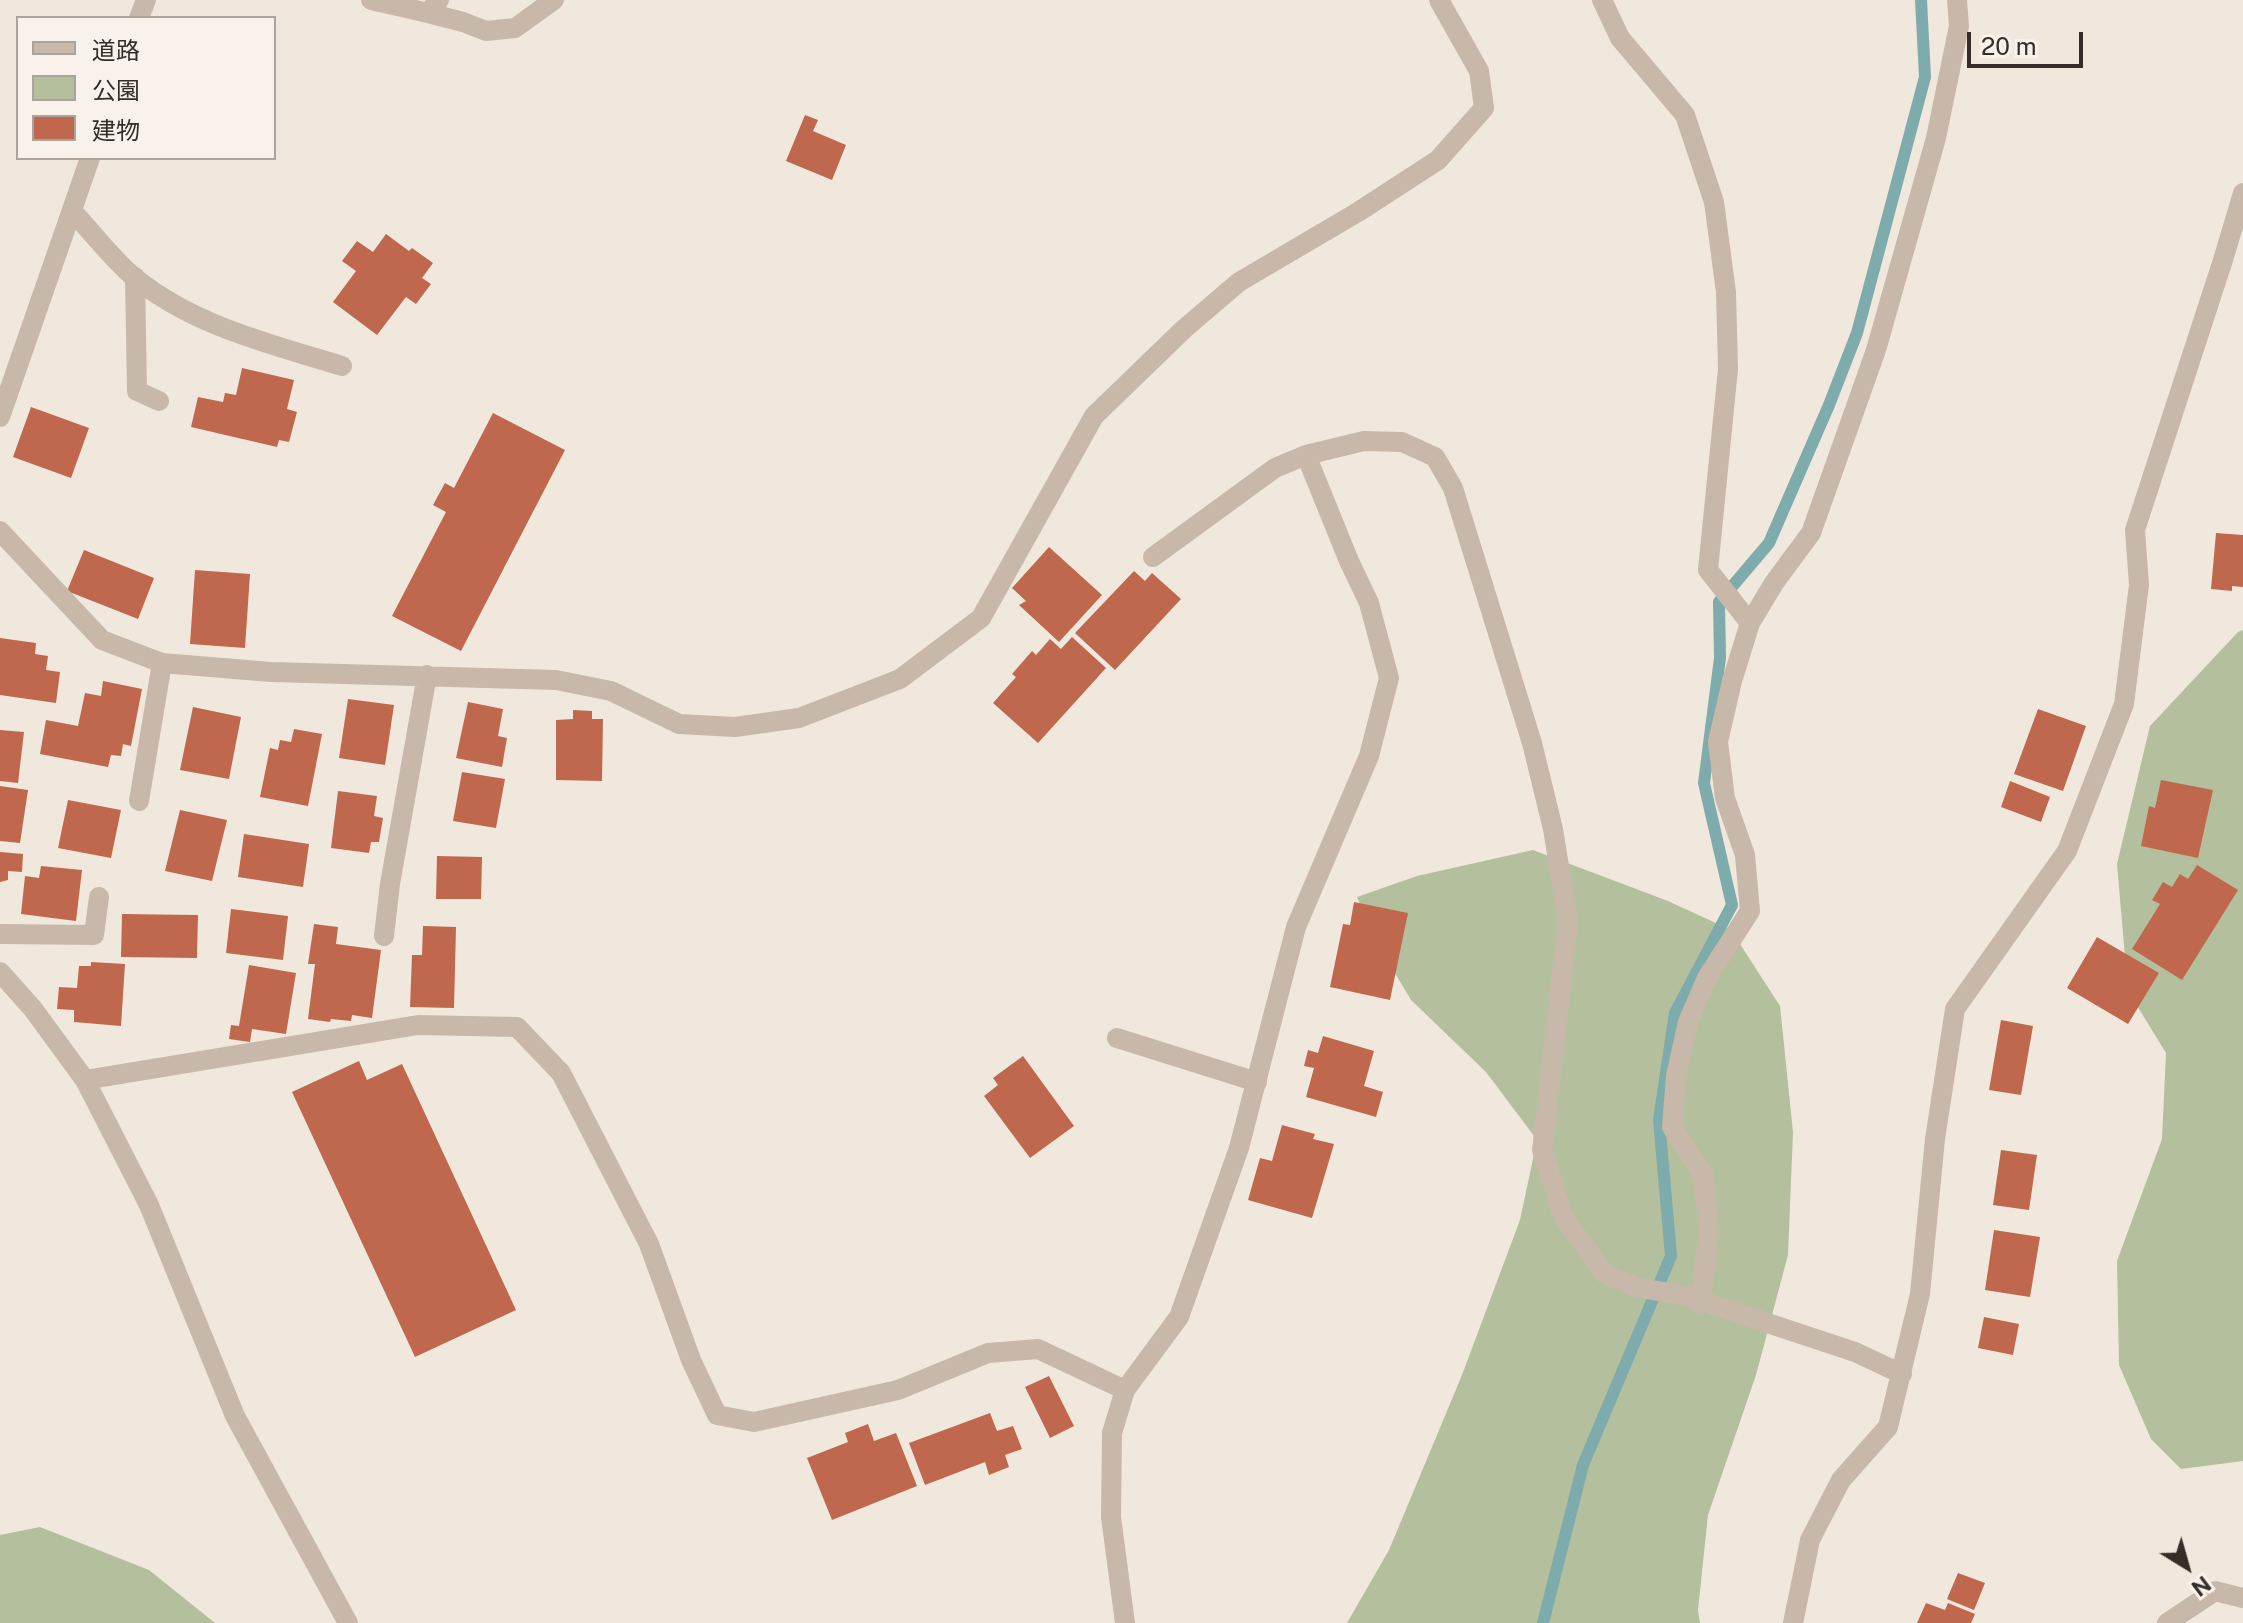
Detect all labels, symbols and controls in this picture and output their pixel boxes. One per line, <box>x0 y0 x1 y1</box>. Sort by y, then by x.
legend <box>16 16 276 160</box>
scale bar <box>1971 16 2087 66</box>
text: 20 m <box>1981 32 2037 60</box>
text: 道路 <box>92 36 140 64</box>
text: 公園 <box>92 76 140 104</box>
text: 建物 <box>92 116 140 144</box>
north arrow <box>2147 1527 2227 1607</box>
text: N <box>2187 1571 2216 1602</box>

